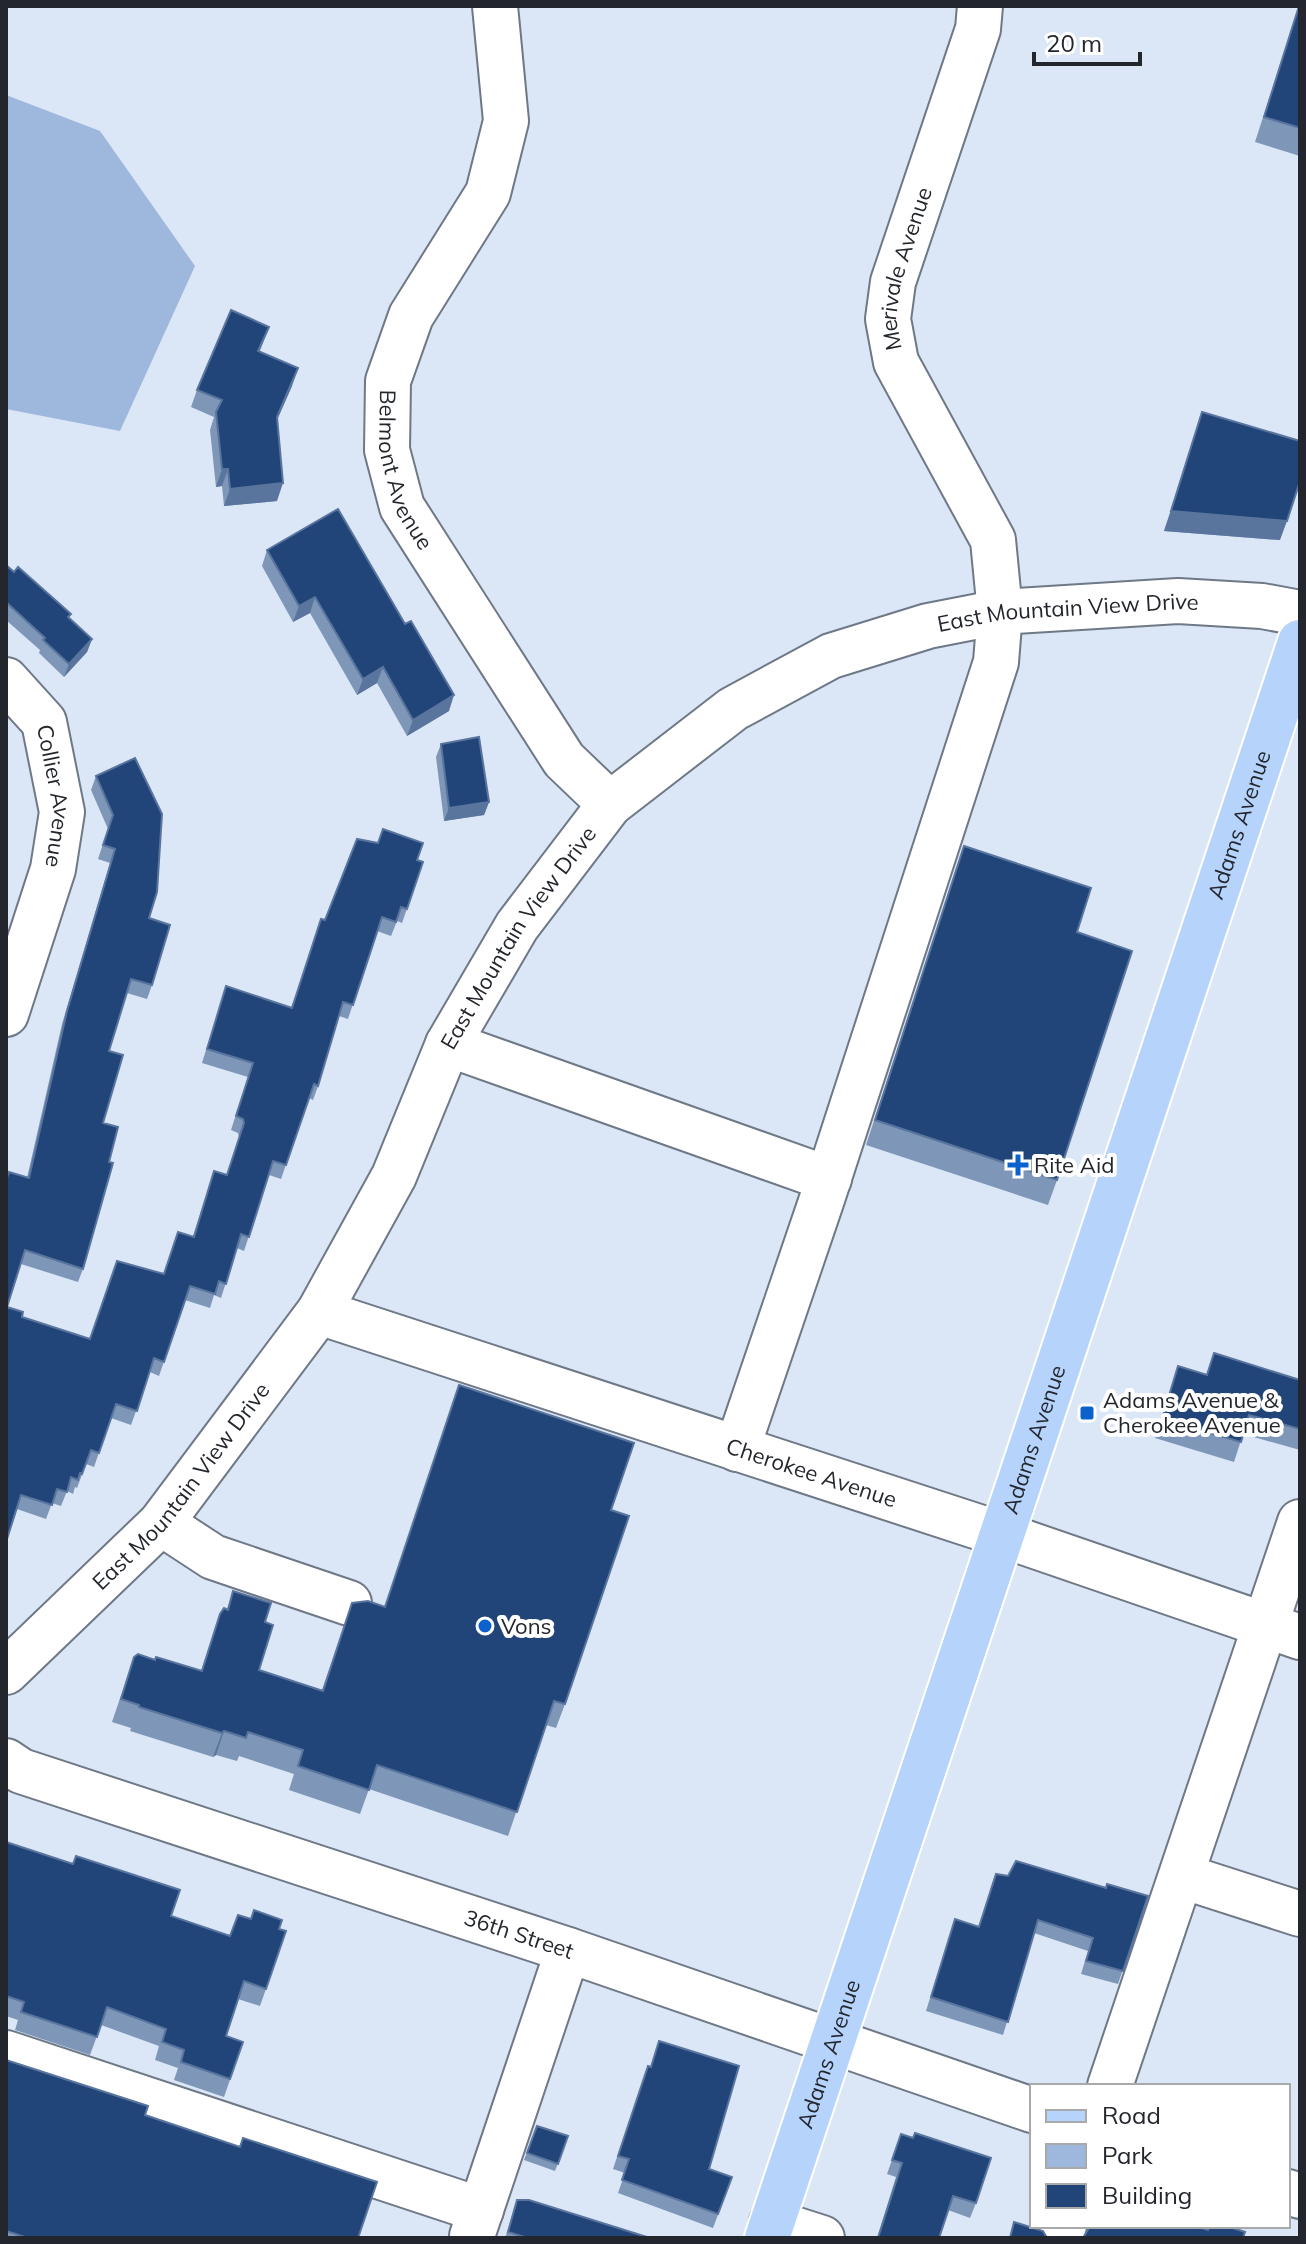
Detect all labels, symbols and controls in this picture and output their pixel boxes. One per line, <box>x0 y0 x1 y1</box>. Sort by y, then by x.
scale bar <box>1034 16 1140 66</box>
text: 20 m <box>1046 28 1102 58</box>
street label: Merivale Avenue <box>874 183 938 353</box>
street label: Belmont Avenue <box>373 389 440 555</box>
street label: East Mountain View Drive <box>935 587 1199 638</box>
street label: Collier Avenue <box>31 722 77 870</box>
street label: Adams Avenue <box>1201 747 1277 903</box>
street label: East Mountain View Drive <box>434 820 602 1054</box>
place label: Rite Aid <box>1034 1151 1114 1179</box>
marker: Rite Aid <box>1009 1156 1027 1174</box>
street label: Adams Avenue <box>996 1361 1072 1517</box>
street label: East Mountain View Drive <box>86 1377 275 1596</box>
place label: Adams Avenue & Cherokee Avenue <box>1103 1386 1281 1439</box>
marker: Adams Avenue & Cherokee Avenue <box>1078 1404 1096 1422</box>
street label: Cherokee Avenue <box>723 1432 900 1513</box>
place label: Vons <box>501 1612 551 1640</box>
marker: Vons <box>476 1617 494 1635</box>
street label: 36th Street <box>461 1903 578 1965</box>
street label: Adams Avenue <box>791 1976 866 2132</box>
legend <box>1030 2084 1290 2228</box>
text: Road <box>1102 2100 1161 2130</box>
text: Park <box>1102 2140 1153 2170</box>
text: Building <box>1102 2180 1192 2210</box>

